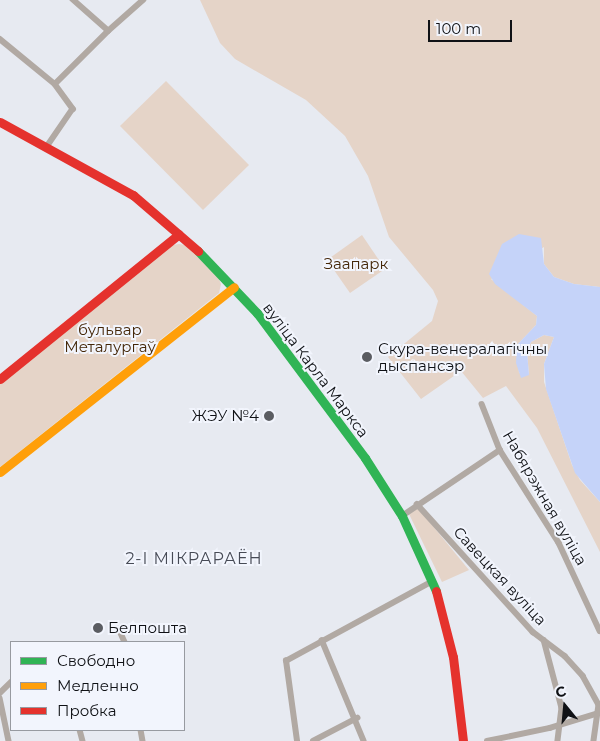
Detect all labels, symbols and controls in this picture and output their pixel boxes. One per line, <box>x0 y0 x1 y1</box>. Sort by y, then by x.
scale bar <box>430 10 514 42</box>
text: 100 m <box>436 19 481 38</box>
park label: Заапарк <box>324 255 388 273</box>
street label: вуліца Карла Маркса <box>259 299 373 441</box>
park label: бульвар Металургаў <box>64 320 156 355</box>
place label: Скура-венералагічны дыспансэр <box>378 339 547 374</box>
marker: Скура-венералагічны дыспансэр <box>360 350 374 364</box>
place label: ЖЭУ №4 <box>192 407 259 425</box>
marker: ЖЭУ №4 <box>263 410 275 422</box>
street label: Набярэжная вуліца <box>499 428 591 568</box>
street label: Савецкая вуліца <box>450 523 550 629</box>
district label: 2-І МІКРАРАЁН <box>124 549 264 569</box>
place label: Белпошта <box>108 619 187 637</box>
marker: Белпошта <box>92 622 104 634</box>
legend <box>10 641 185 731</box>
text: Свободно <box>57 651 135 670</box>
text: Медленно <box>57 676 139 695</box>
north arrow <box>540 681 590 731</box>
text: С <box>553 682 568 702</box>
text: Пробка <box>57 701 116 720</box>

